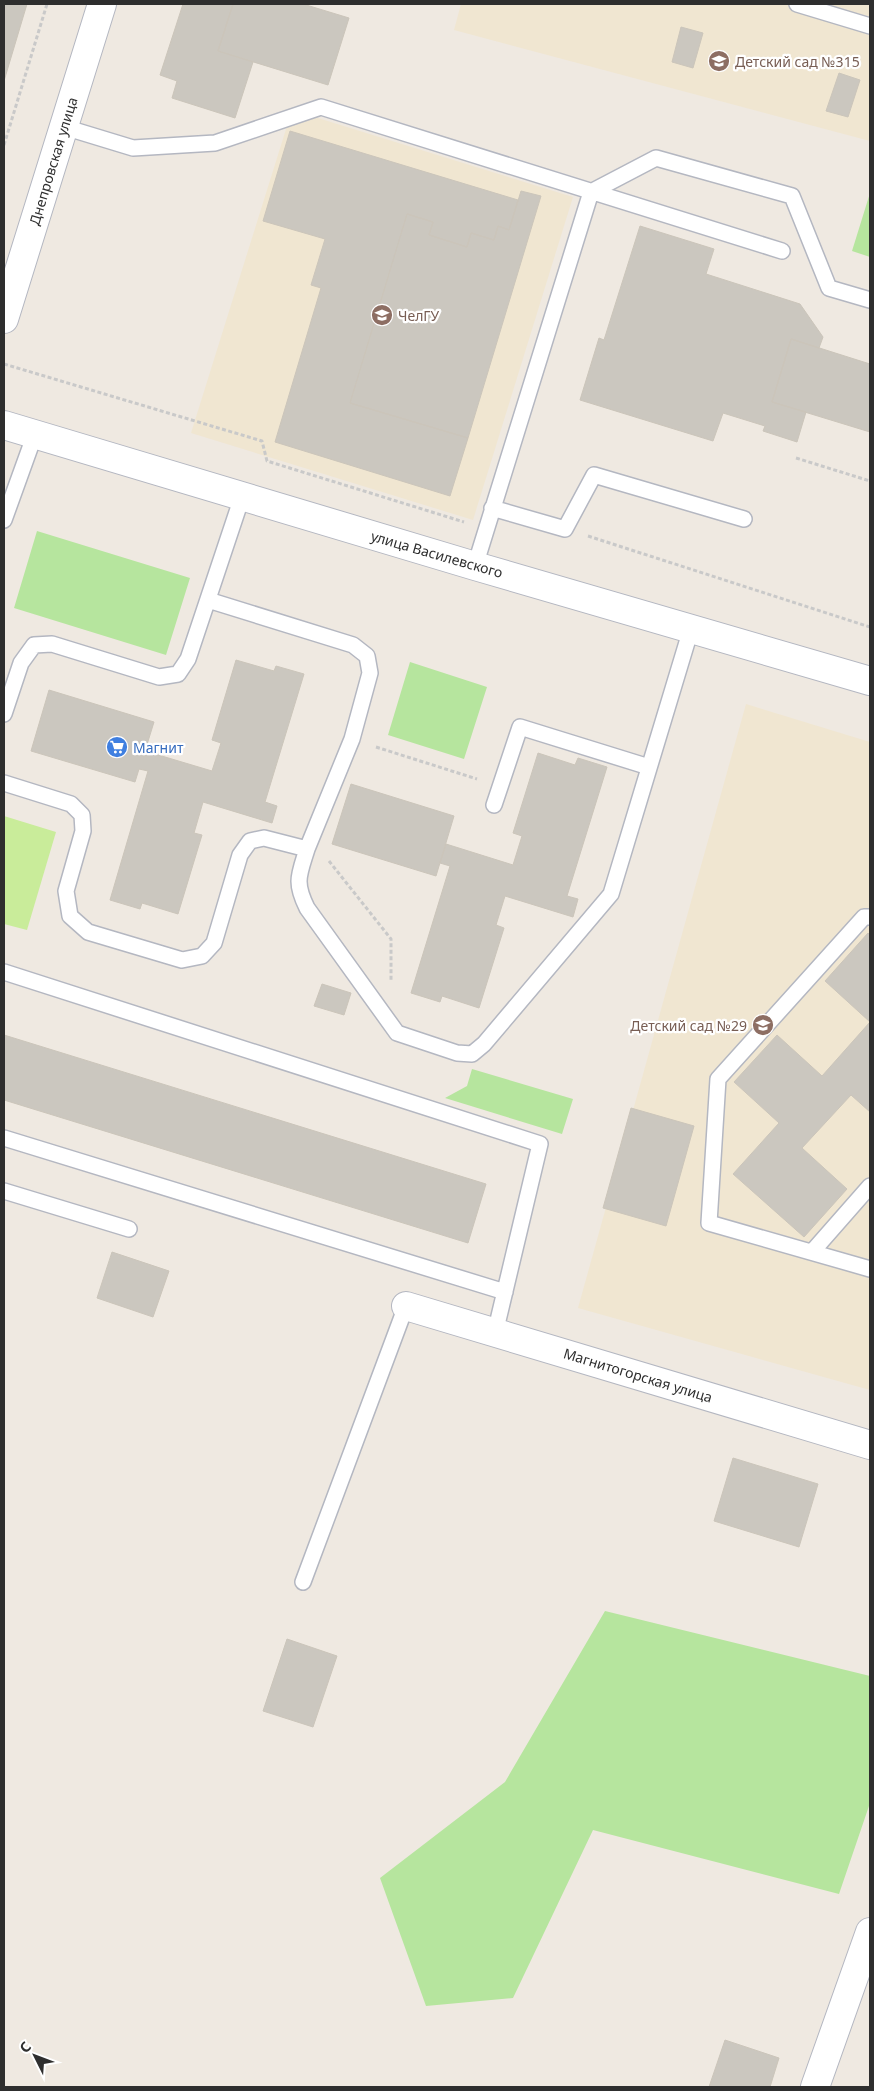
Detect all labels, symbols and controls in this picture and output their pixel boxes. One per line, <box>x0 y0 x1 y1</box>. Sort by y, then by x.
school or university icon: Детский сад №315 <box>707 49 731 73</box>
place label: Детский сад №315 <box>735 52 860 71</box>
street label: Днепровская улица <box>24 95 82 227</box>
school or university icon: ЧелГУ <box>370 303 394 327</box>
place label: ЧелГУ <box>398 306 439 325</box>
street label: улица Василевского <box>369 526 505 582</box>
supermarket icon: Магнит <box>105 735 129 759</box>
place label: Магнит <box>133 738 184 757</box>
school or university icon: Детский сад №29 <box>751 1013 775 1037</box>
place label: Детский сад №29 <box>630 1016 747 1035</box>
street label: Магнитогорская улица <box>561 1343 715 1407</box>
north arrow <box>10 2031 60 2081</box>
text: С <box>15 2037 35 2057</box>

